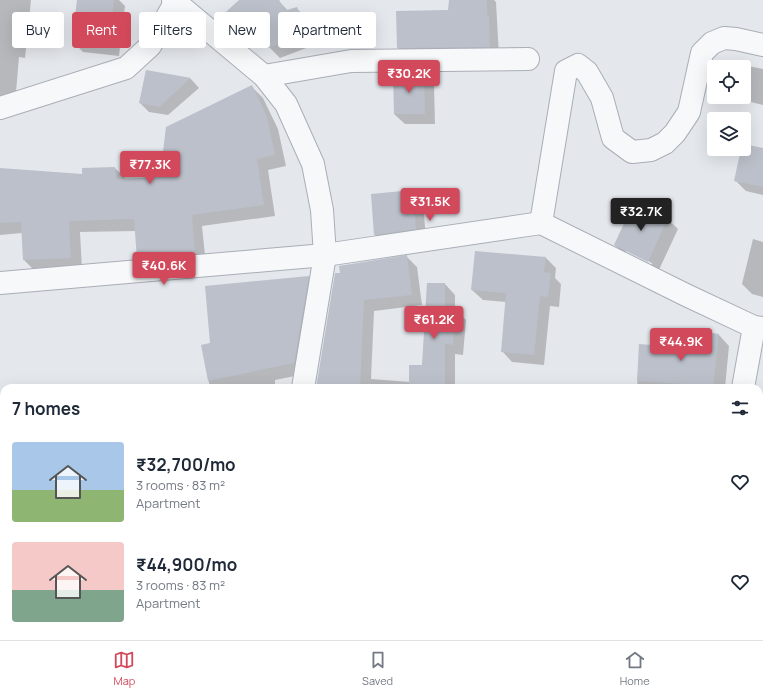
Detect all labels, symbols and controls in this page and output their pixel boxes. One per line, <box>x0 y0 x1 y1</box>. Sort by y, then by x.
chip: Buy <box>12 12 64 48</box>
chip: Rent <box>72 12 131 48</box>
chip: Filters <box>139 12 206 48</box>
chip: New <box>214 12 270 48</box>
chip: Apartment <box>278 12 376 48</box>
pin: ₹30.2K <box>376 60 442 94</box>
map controls <box>707 60 751 156</box>
button: locate <box>707 60 751 104</box>
text: ₹30.2K <box>387 64 431 82</box>
button: layers <box>707 112 751 156</box>
pin: ₹77.3K <box>117 151 183 185</box>
text: ₹77.3K <box>129 155 171 173</box>
pin: ₹31.5K <box>397 188 463 222</box>
text: ₹31.5K <box>410 192 450 210</box>
pin: ₹32.7K <box>608 198 674 232</box>
text: ₹32.7K <box>620 202 662 220</box>
pin: ₹40.6K <box>131 252 197 286</box>
text: ₹40.6K <box>142 256 186 274</box>
pin: ₹61.2K <box>401 306 467 340</box>
text: ₹61.2K <box>413 310 455 328</box>
pin: ₹44.9K <box>648 328 714 362</box>
text: ₹44.9K <box>659 332 703 350</box>
text: 7 homes <box>12 397 80 420</box>
icon: filters <box>729 397 751 419</box>
text: ₹32,700/mo <box>136 453 236 476</box>
icon: home <box>44 458 92 506</box>
icon: heart <box>729 471 751 493</box>
text: 3 rooms · 83 m² <box>136 476 225 494</box>
text: Apartment <box>136 494 200 512</box>
text: ₹44,900/mo <box>136 553 237 576</box>
icon: home <box>44 558 92 606</box>
icon: heart <box>729 571 751 593</box>
text: 3 rooms · 83 m² <box>136 576 225 594</box>
text: Apartment <box>136 594 200 612</box>
tab: Map <box>113 649 135 688</box>
tab: Saved <box>362 649 393 688</box>
tab: Home <box>620 649 650 688</box>

